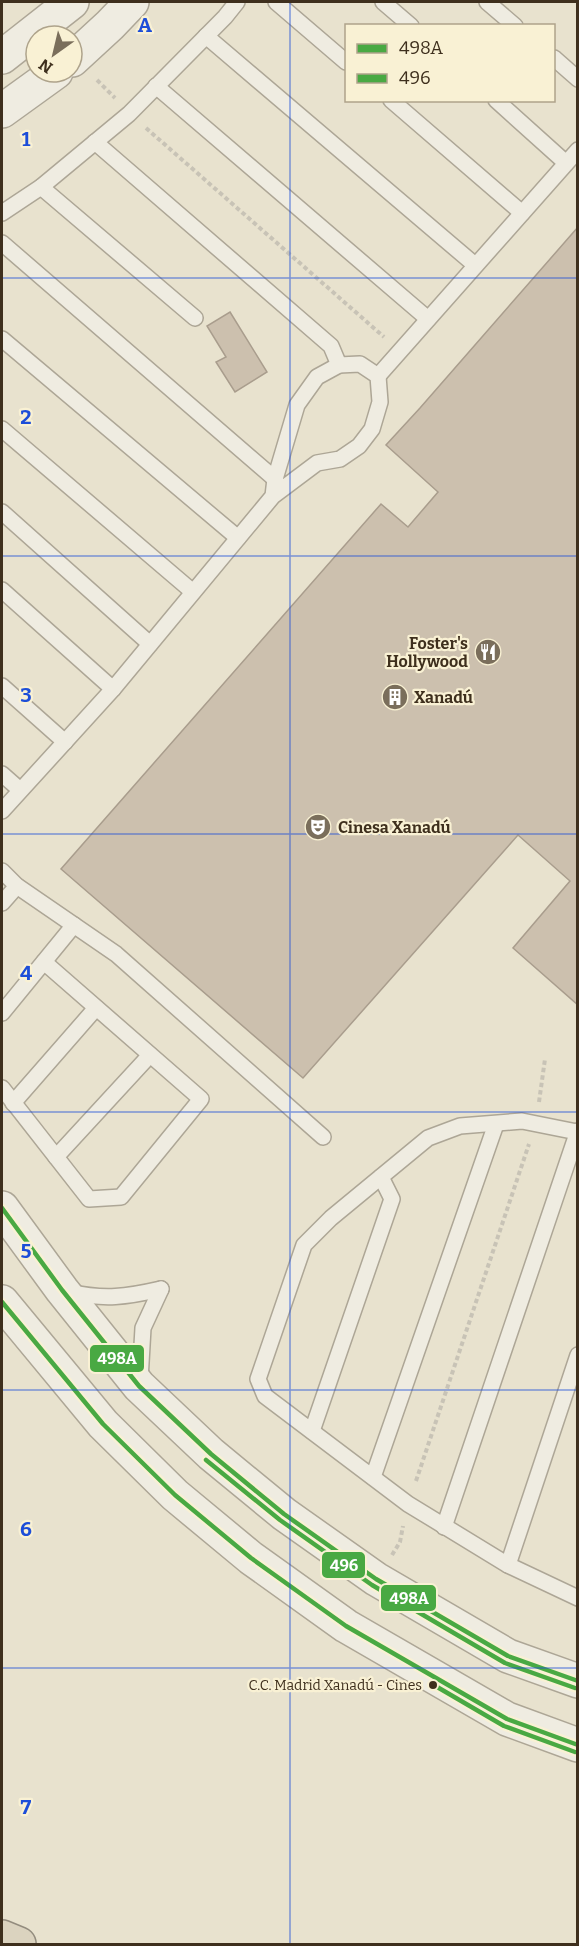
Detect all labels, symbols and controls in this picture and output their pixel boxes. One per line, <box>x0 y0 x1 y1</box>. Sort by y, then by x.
text: A <box>138 13 153 37</box>
north arrow <box>24 24 84 84</box>
legend <box>345 24 555 102</box>
text: 498A <box>399 37 443 59</box>
text: N <box>35 55 56 77</box>
text: 496 <box>399 67 431 89</box>
text: 1 <box>22 127 31 151</box>
text: 2 <box>20 405 32 429</box>
place label: Foster's Hollywood <box>386 634 468 671</box>
restaurant icon: Foster's Hollywood <box>473 637 503 667</box>
building icon: Xanadú <box>380 682 410 712</box>
text: 3 <box>20 683 32 707</box>
place label: Xanadú <box>414 688 473 707</box>
theatre icon: Cinesa Xanadú <box>303 812 333 842</box>
place label: Cinesa Xanadú <box>338 818 451 837</box>
text: 4 <box>20 961 32 985</box>
text: 5 <box>21 1239 32 1263</box>
line badge: 498A <box>89 1344 145 1373</box>
text: 498A <box>97 1349 137 1368</box>
text: 6 <box>20 1517 32 1541</box>
line badge: 496 <box>321 1551 366 1579</box>
text: 496 <box>330 1556 359 1575</box>
line badge: 498A <box>380 1584 437 1612</box>
text: 498A <box>389 1589 429 1608</box>
place label: C.C. Madrid Xanadú - Cines <box>249 1677 422 1694</box>
marker: C.C. Madrid Xanadú - Cines <box>427 1679 439 1691</box>
text: 7 <box>21 1795 32 1819</box>

